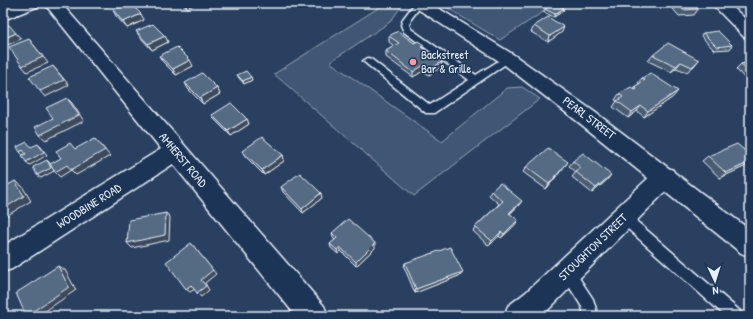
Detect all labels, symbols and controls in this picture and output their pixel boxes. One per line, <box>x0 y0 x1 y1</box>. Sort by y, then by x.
place label: Backstreet Bar & Grille <box>421 46 472 77</box>
marker: Backstreet Bar & Grille <box>408 57 418 67</box>
street label: PEARL STREET <box>559 92 620 143</box>
street label: AMHERST ROAD <box>155 129 212 191</box>
street label: WOODBINE ROAD <box>53 179 125 232</box>
street label: STOUGHTON STREET <box>554 209 631 284</box>
north arrow <box>695 261 735 301</box>
text: N <box>712 284 719 298</box>

